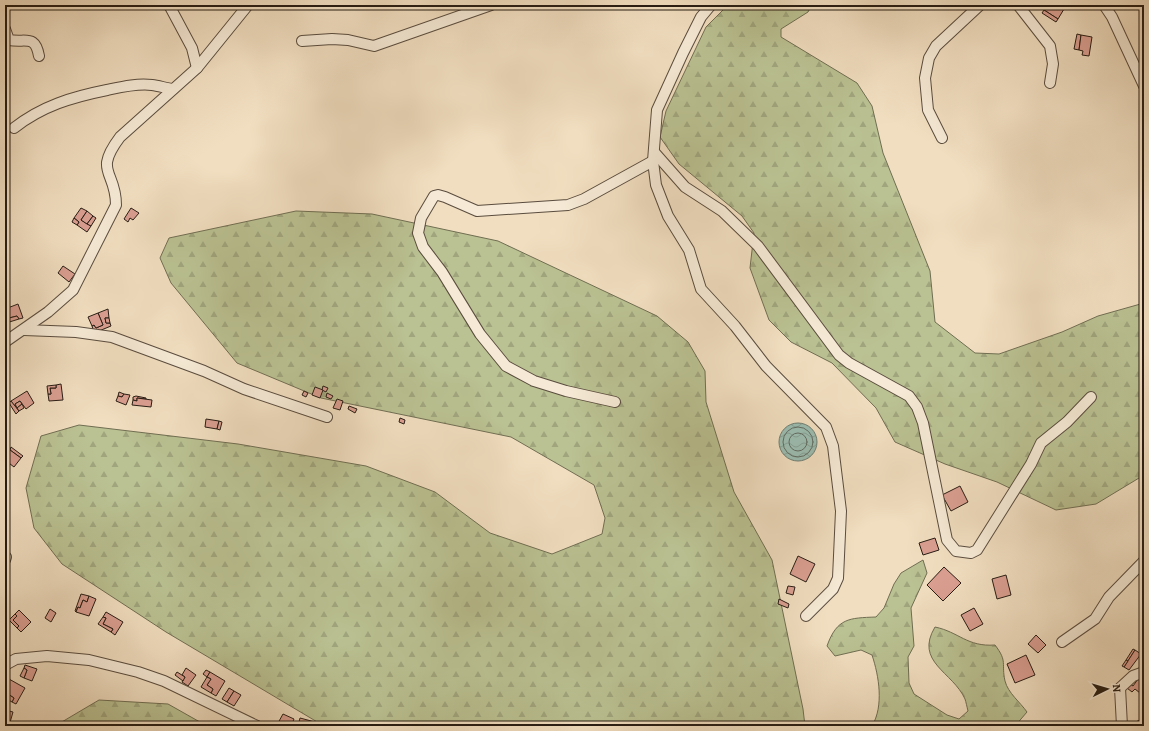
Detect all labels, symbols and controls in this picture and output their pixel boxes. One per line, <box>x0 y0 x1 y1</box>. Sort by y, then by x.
north arrow <box>1087 669 1127 709</box>
text: N <box>1109 684 1124 693</box>

